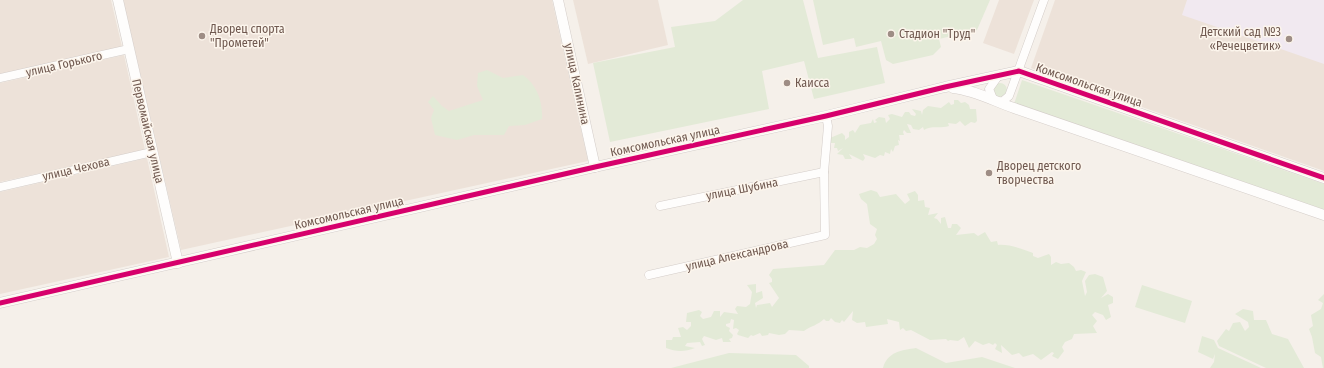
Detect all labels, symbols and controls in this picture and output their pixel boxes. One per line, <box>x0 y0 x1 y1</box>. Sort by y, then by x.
place label: Дворец спорта "Прометей" <box>209 22 285 50</box>
place label: Детский сад №3 «Речецветик» <box>1199 25 1281 53</box>
place label: Стадион "Труд" <box>899 27 975 41</box>
marker: Стадион "Труд" <box>886 29 896 39</box>
marker: Дворец спорта "Прометей" <box>197 31 207 41</box>
marker: Детский сад №3 «Речецветик» <box>1284 34 1294 44</box>
street label: улица Калинина <box>562 42 592 126</box>
street label: улица Горького <box>24 48 104 80</box>
street label: Комсомольская улица <box>1034 60 1144 110</box>
place label: Каисса <box>795 76 830 90</box>
street label: Первомайская улица <box>129 77 167 185</box>
marker: Каисса <box>782 78 792 88</box>
street label: Комсомольская улица <box>609 123 721 159</box>
street label: улица Чехова <box>41 154 111 184</box>
place label: Дворец детского творчества <box>996 159 1081 187</box>
marker: Дворец детского творчества <box>984 168 994 178</box>
street label: улица Шубина <box>705 175 779 203</box>
street label: Комсомольская улица <box>293 194 405 232</box>
street label: улица Александрова <box>684 236 790 274</box>

